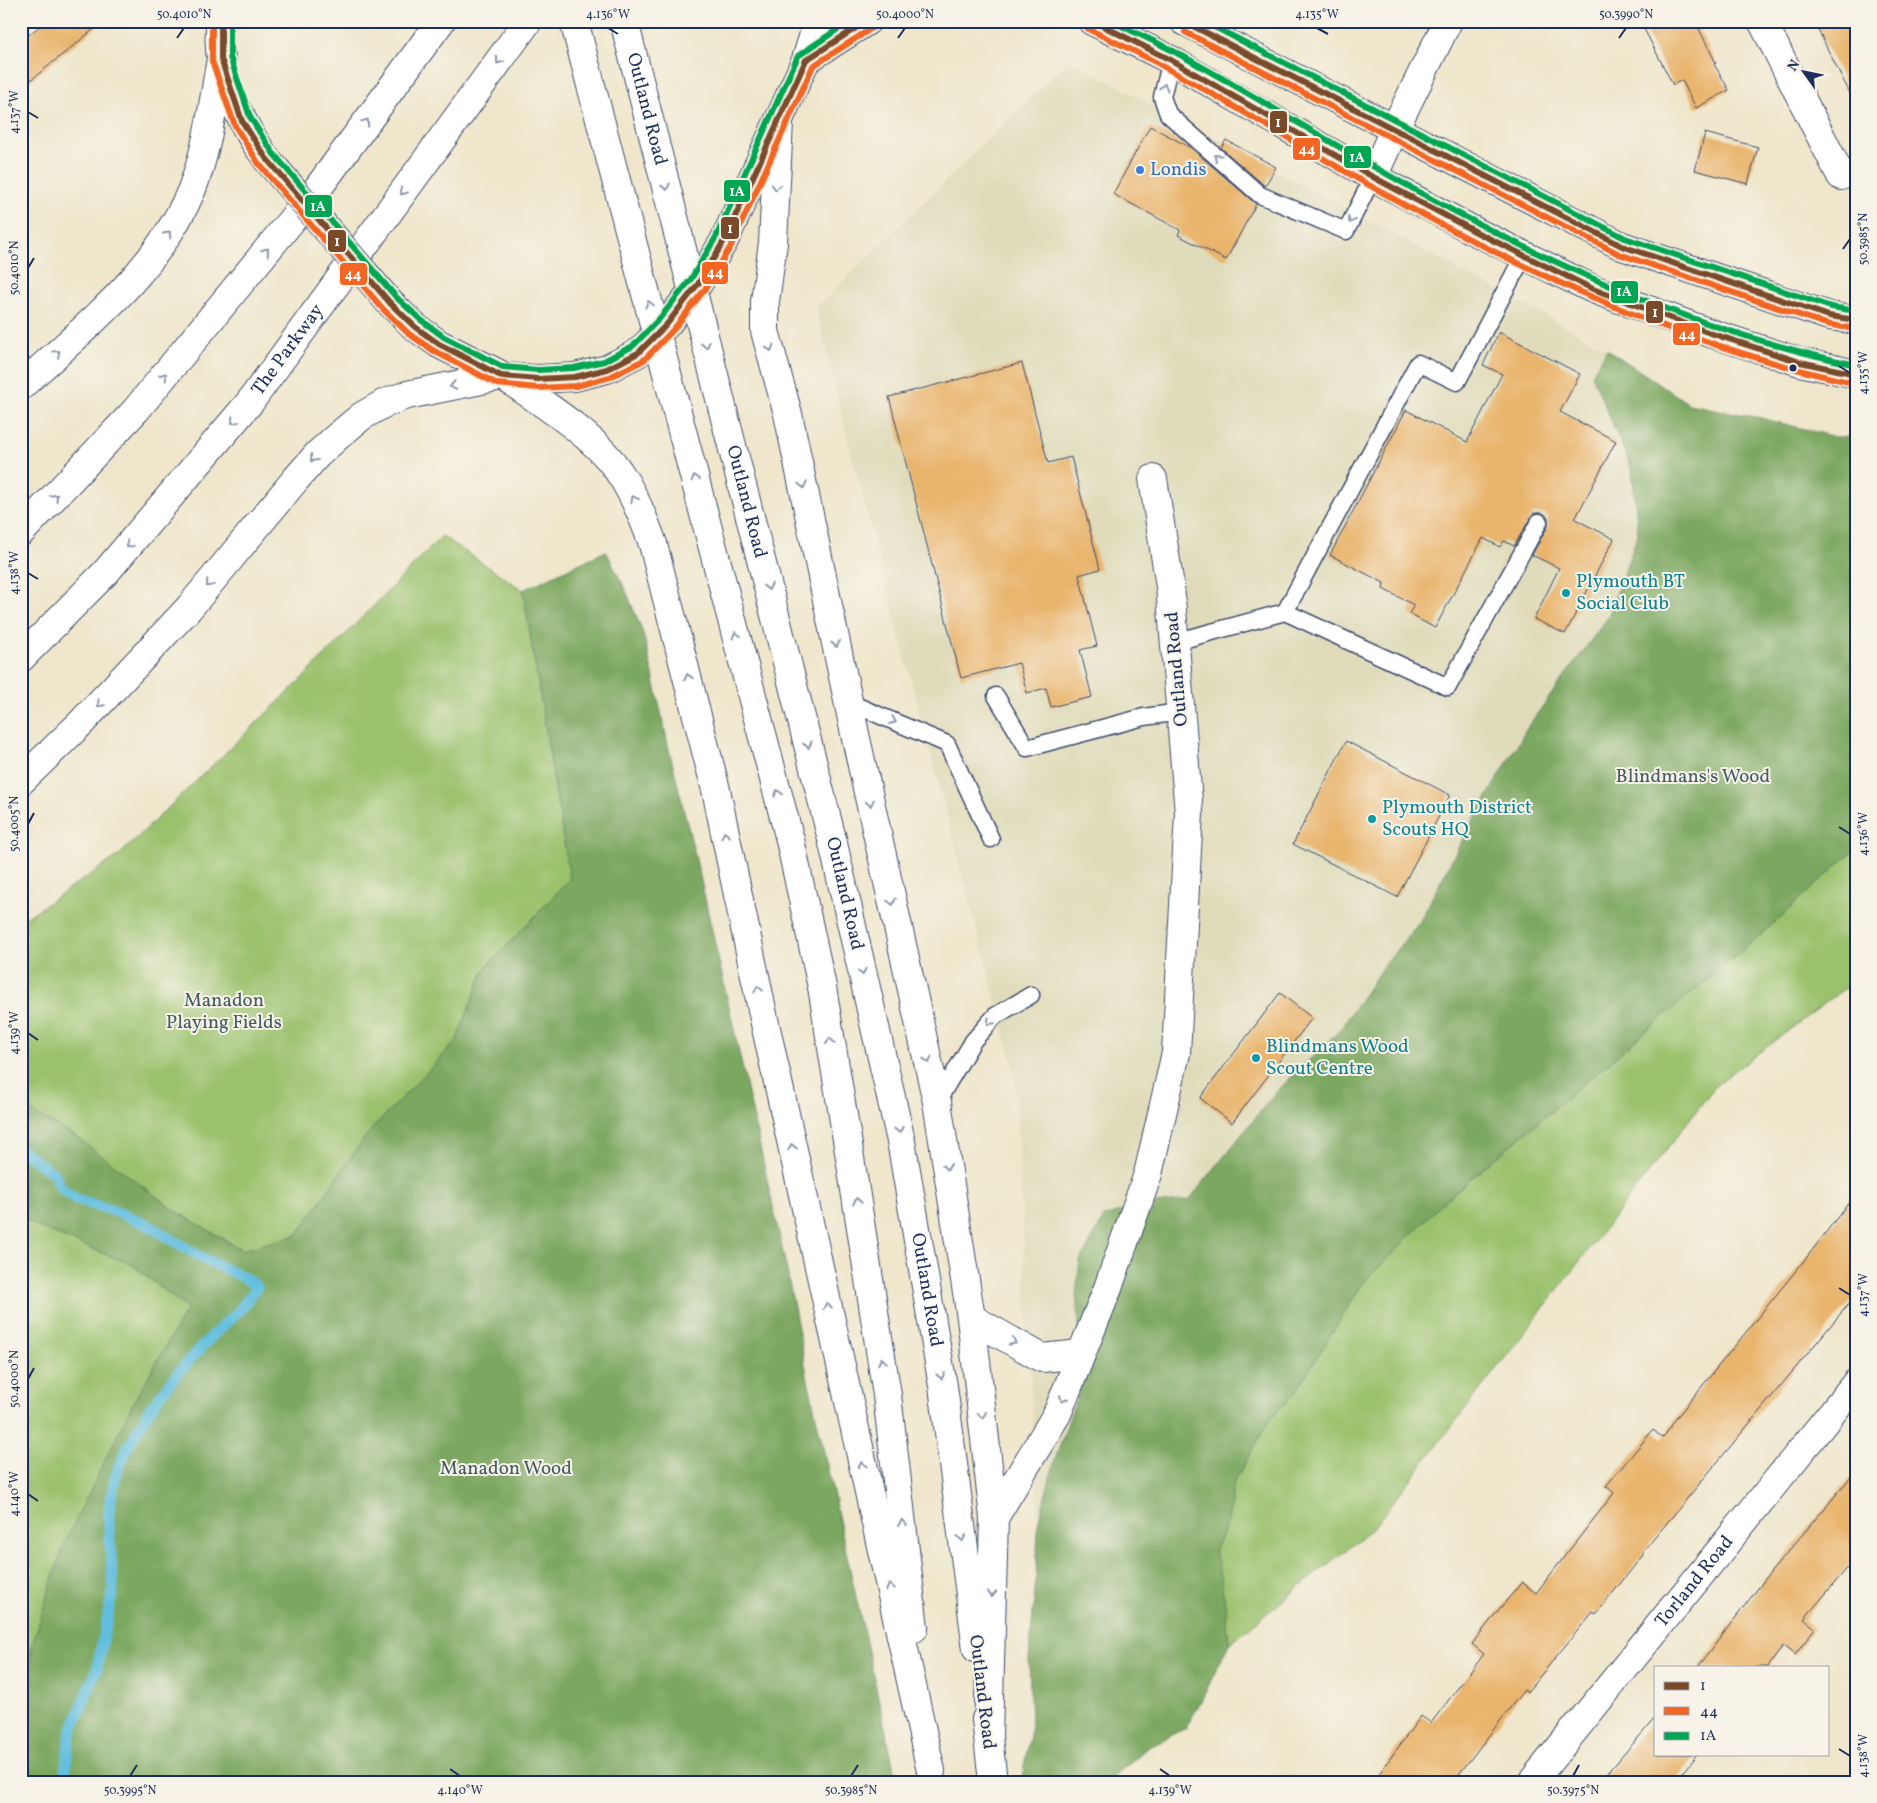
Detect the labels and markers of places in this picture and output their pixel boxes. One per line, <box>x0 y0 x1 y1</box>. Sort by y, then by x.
place label: Londis <box>1150 157 1207 183</box>
marker: Londis <box>1134 164 1146 176</box>
unlabelled marker <box>1788 363 1798 373</box>
place label: Plymouth BT Social Club <box>1576 569 1685 617</box>
marker: Plymouth BT Social Club <box>1560 587 1572 599</box>
place label: Plymouth District Scouts HQ <box>1382 795 1532 843</box>
marker: Plymouth District Scouts HQ <box>1366 813 1378 825</box>
place label: Blindmans Wood Scout Centre <box>1266 1034 1409 1082</box>
marker: Blindmans Wood Scout Centre <box>1250 1052 1262 1064</box>

